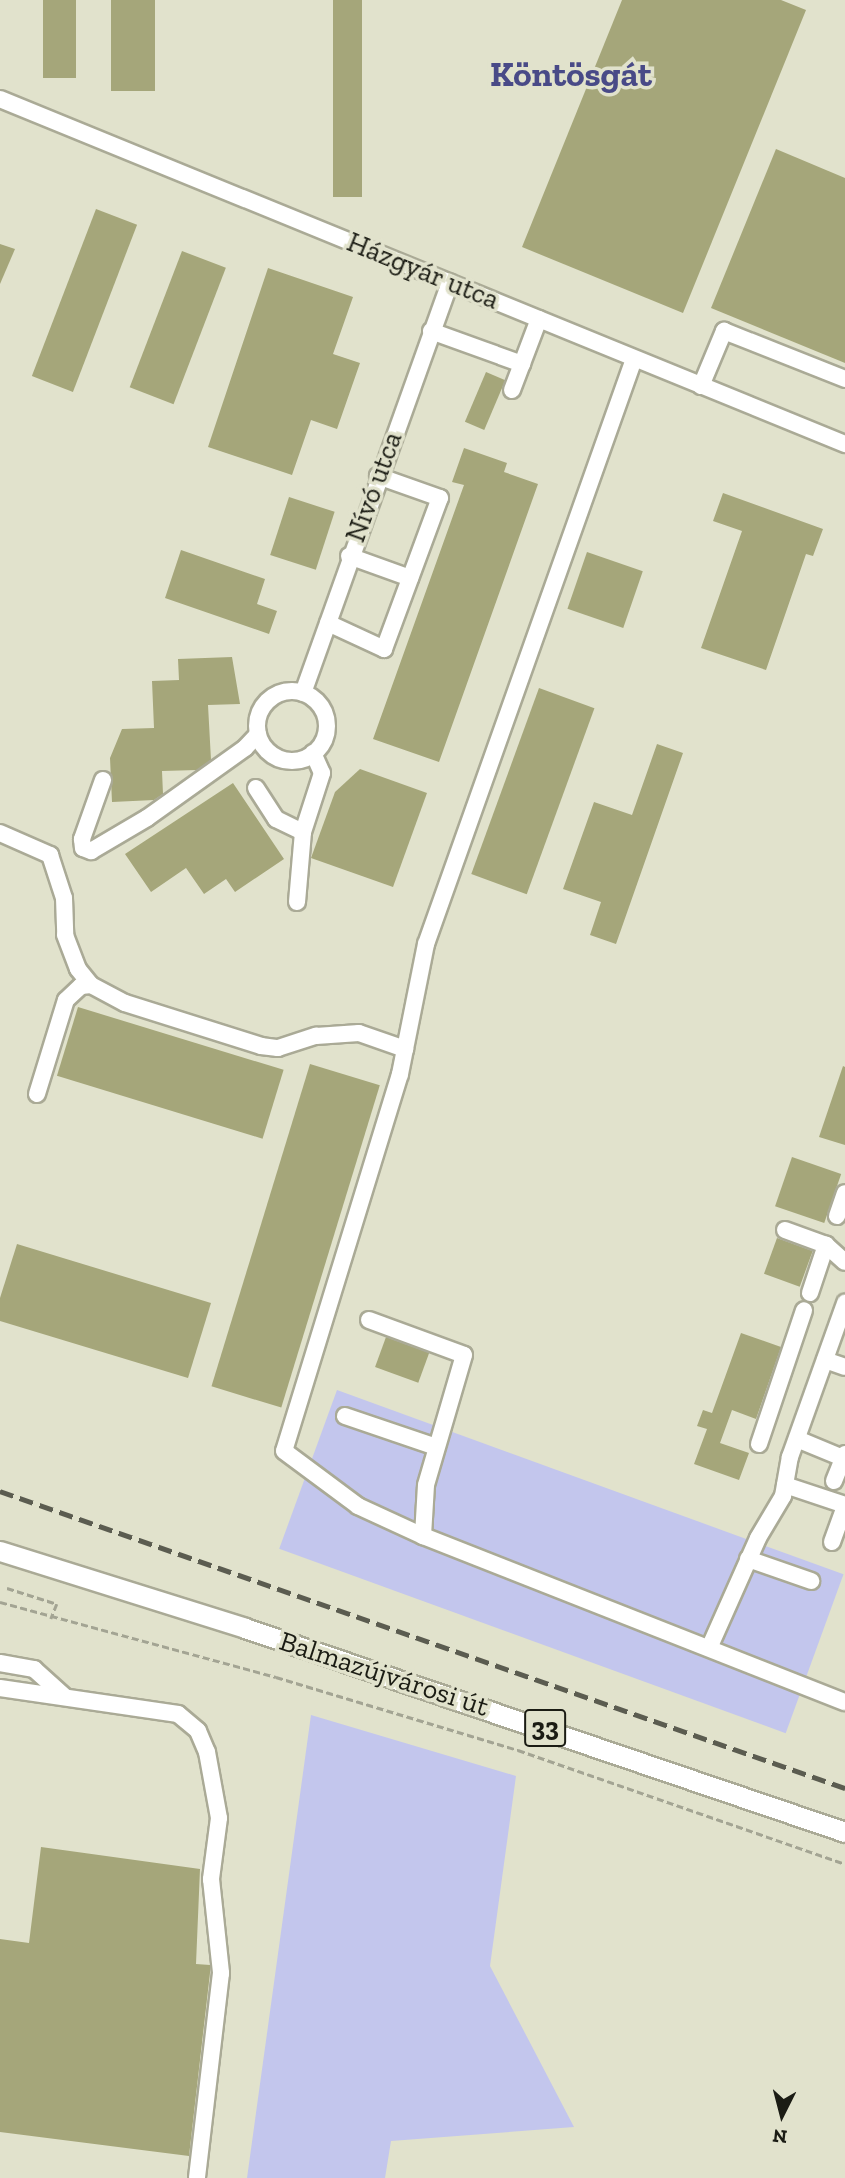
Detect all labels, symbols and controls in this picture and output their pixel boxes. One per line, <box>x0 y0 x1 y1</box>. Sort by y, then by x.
district label: Köntösgát <box>490 53 652 95</box>
street label: Házgyár utca <box>342 225 504 317</box>
street label: Nívó utca <box>339 427 409 547</box>
street label: Balmazújvárosi út <box>275 1624 493 1724</box>
road number: 33 <box>524 1706 566 1750</box>
north arrow <box>747 2080 817 2150</box>
text: N <box>771 2124 788 2149</box>

